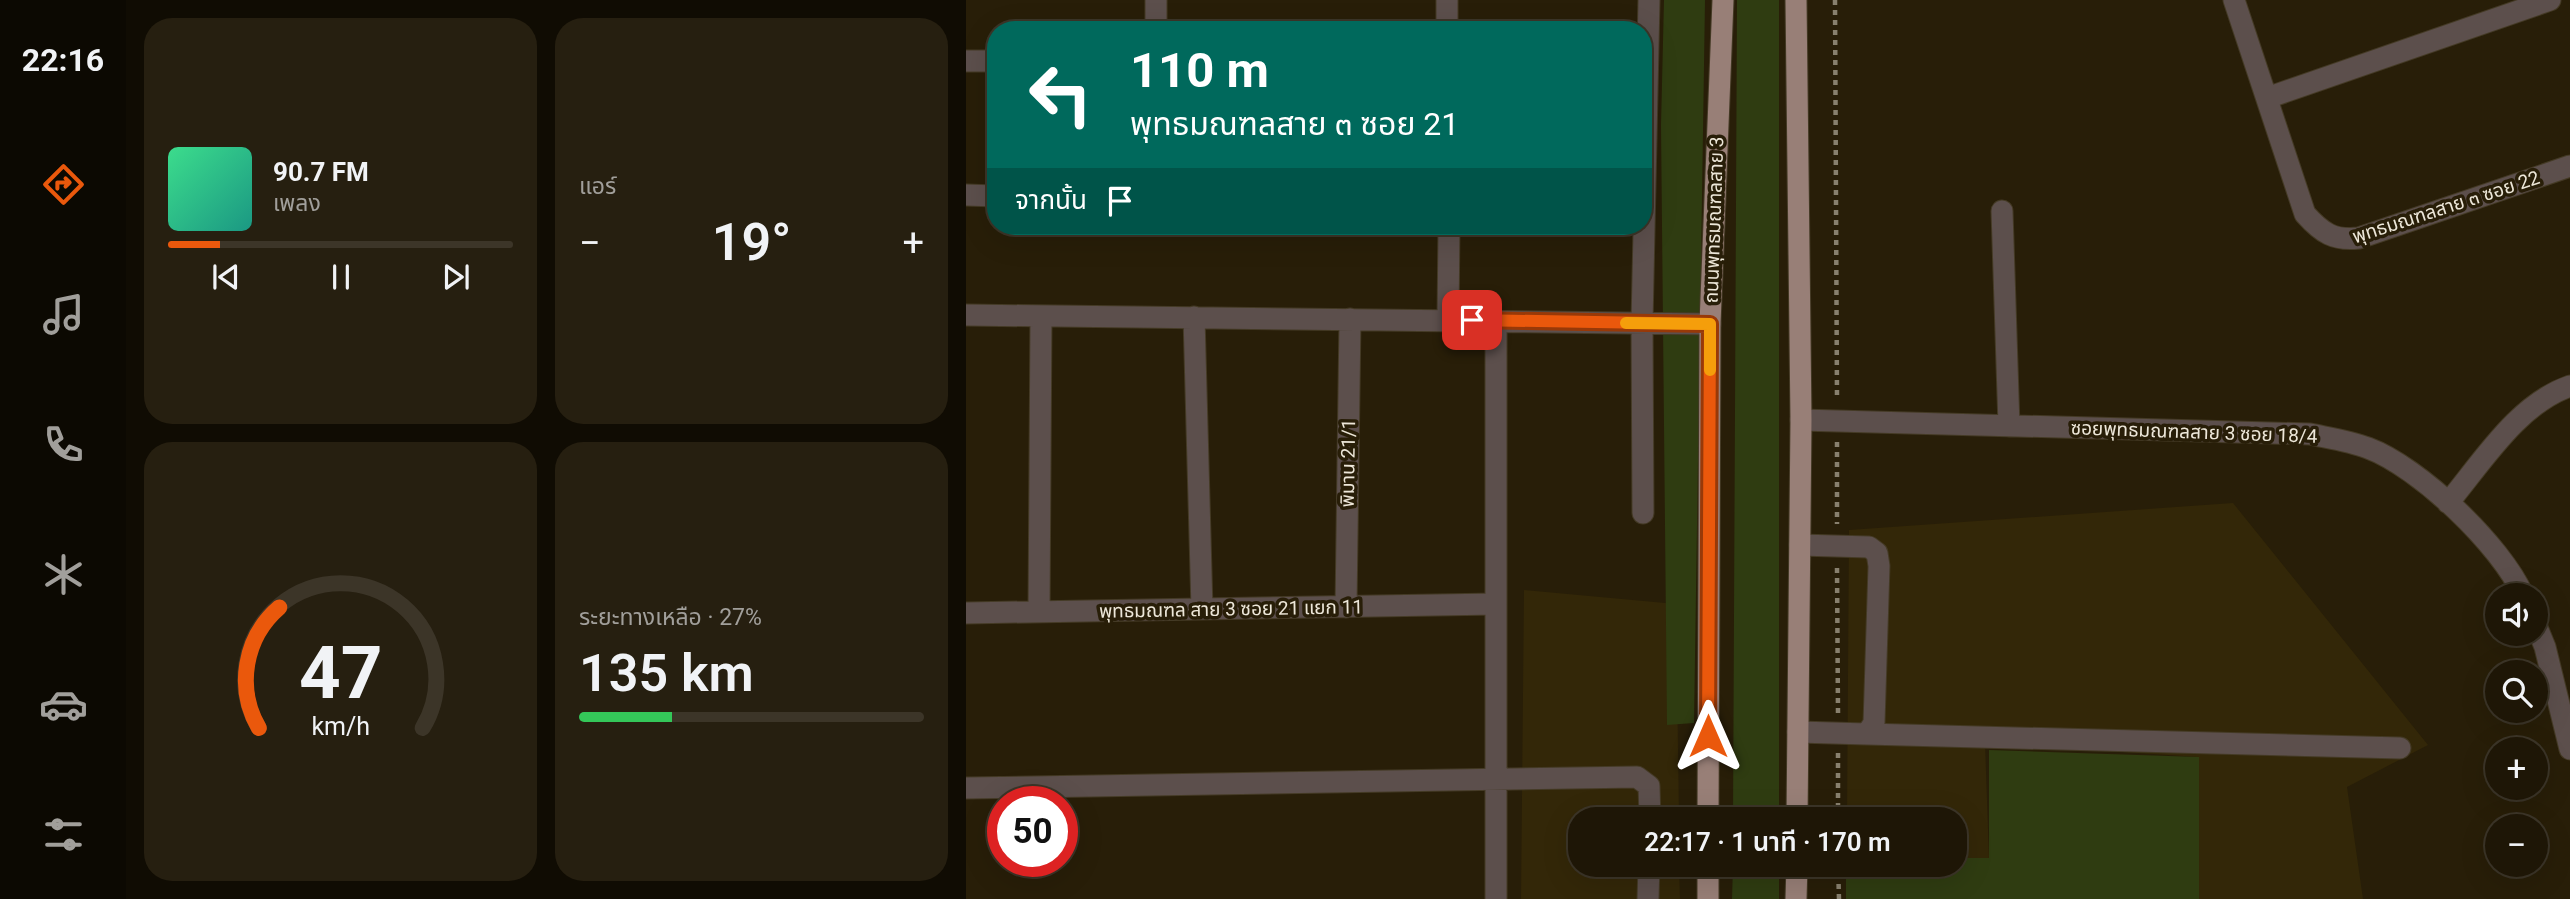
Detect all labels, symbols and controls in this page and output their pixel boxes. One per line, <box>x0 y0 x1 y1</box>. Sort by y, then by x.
text: 22:16 <box>22 41 104 79</box>
text: 110 m <box>1130 42 1269 99</box>
icon: left <box>1015 49 1106 140</box>
text: พุทธมณฑลสาย ๓ ซอย 21 <box>1130 105 1459 143</box>
street label: ถนนพุทธมณฑลสาย 3 <box>1700 136 1728 304</box>
text: 90.7 FM <box>273 157 369 187</box>
icon: directions <box>39 160 88 209</box>
street label: พุทธมณฑลสาย ๓ ซอย 22 <box>2349 166 2543 248</box>
text: แอร์ <box>579 173 616 200</box>
icon: arrive <box>1101 182 1139 220</box>
text: จากนั้น <box>1015 185 1087 215</box>
text: เพลง <box>273 190 321 217</box>
text: 19° <box>712 212 791 273</box>
text: − <box>579 221 601 265</box>
text: + <box>902 221 924 265</box>
icon: previous <box>207 258 245 296</box>
icon: pause <box>322 258 360 296</box>
icon: next <box>437 258 475 296</box>
icon: music <box>39 290 88 339</box>
pin <box>1442 290 1502 350</box>
icon: arrive <box>1453 301 1491 339</box>
street label: ซอยพุทธมณฑลสาย 3 ซอย 18/4 <box>2070 416 2318 448</box>
street label: พิมาน 21/1 <box>1336 418 1360 508</box>
icon: phone <box>39 420 88 469</box>
icon: climate <box>39 550 88 599</box>
map controls <box>2485 583 2548 877</box>
button: sound <box>2485 583 2548 646</box>
street label: พุทธมณฑล สาย 3 ซอย 21 แยก 11 <box>1099 595 1363 623</box>
text: ระยะทางเหลือ · 27% <box>579 604 762 631</box>
text: 47 <box>299 630 382 716</box>
text: 135 km <box>579 643 754 704</box>
button: search <box>2485 660 2548 723</box>
icon: car <box>39 680 88 729</box>
position arrow <box>1671 699 1745 773</box>
text: km/h <box>311 711 370 740</box>
button: + <box>2485 737 2548 800</box>
speed limit sign: 50 <box>987 786 1078 877</box>
icon: filters <box>39 810 88 859</box>
button: − <box>2485 814 2548 877</box>
text: 22:17 · 1 นาที · 170 m <box>1644 827 1891 857</box>

